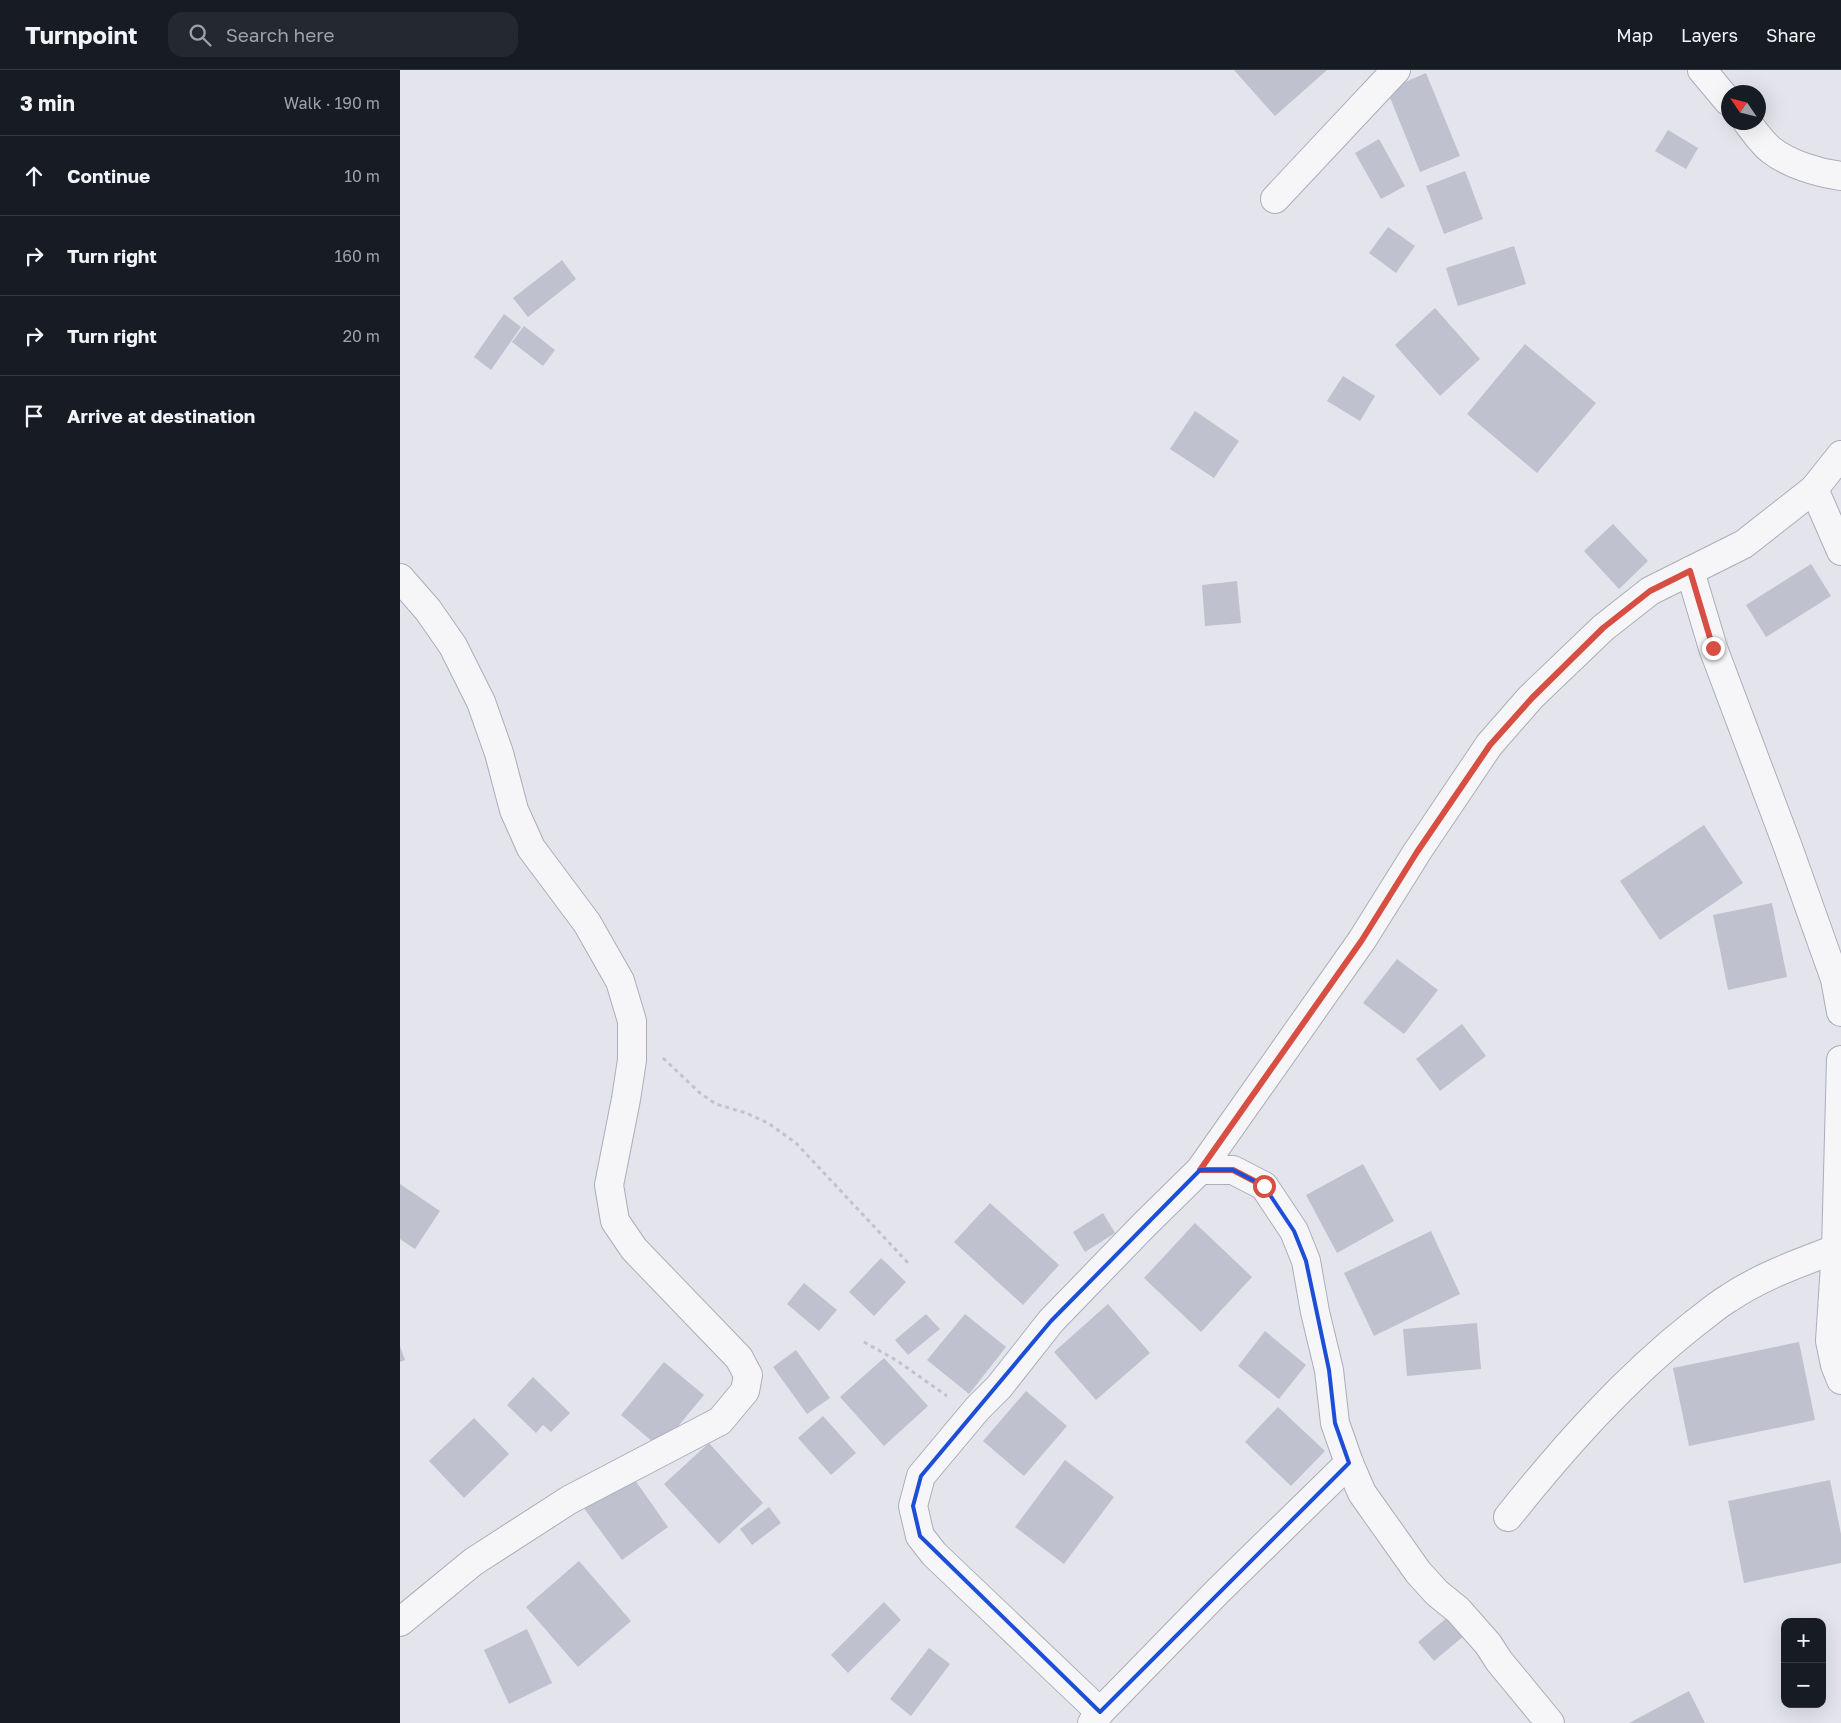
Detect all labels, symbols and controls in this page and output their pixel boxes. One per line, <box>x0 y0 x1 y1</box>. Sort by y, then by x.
search box <box>168 12 518 57</box>
text: Turnpoint <box>25 20 138 49</box>
icon: search <box>186 21 214 49</box>
text: Search here <box>226 23 335 46</box>
text: Map <box>1616 24 1653 46</box>
text: Layers <box>1681 24 1738 46</box>
text: Share <box>1766 24 1816 46</box>
north arrow <box>1721 85 1766 130</box>
text: 3 min <box>20 90 75 116</box>
text: Walk · 190 m <box>284 93 380 113</box>
icon: ahead <box>20 162 48 190</box>
text: Continue <box>67 164 150 187</box>
text: 10 m <box>344 166 380 186</box>
icon: right <box>20 242 48 270</box>
text: Turn right <box>67 244 157 267</box>
text: 160 m <box>334 246 380 266</box>
icon: right <box>20 322 48 350</box>
text: Turn right <box>67 324 157 347</box>
text: 20 m <box>343 326 380 346</box>
icon: arrive <box>20 402 48 430</box>
text: Arrive at destination <box>67 404 255 427</box>
route end <box>1702 637 1725 660</box>
route start <box>1253 1175 1276 1198</box>
map controls <box>1781 1618 1826 1708</box>
button: + <box>1781 1618 1826 1663</box>
button: − <box>1781 1663 1826 1708</box>

